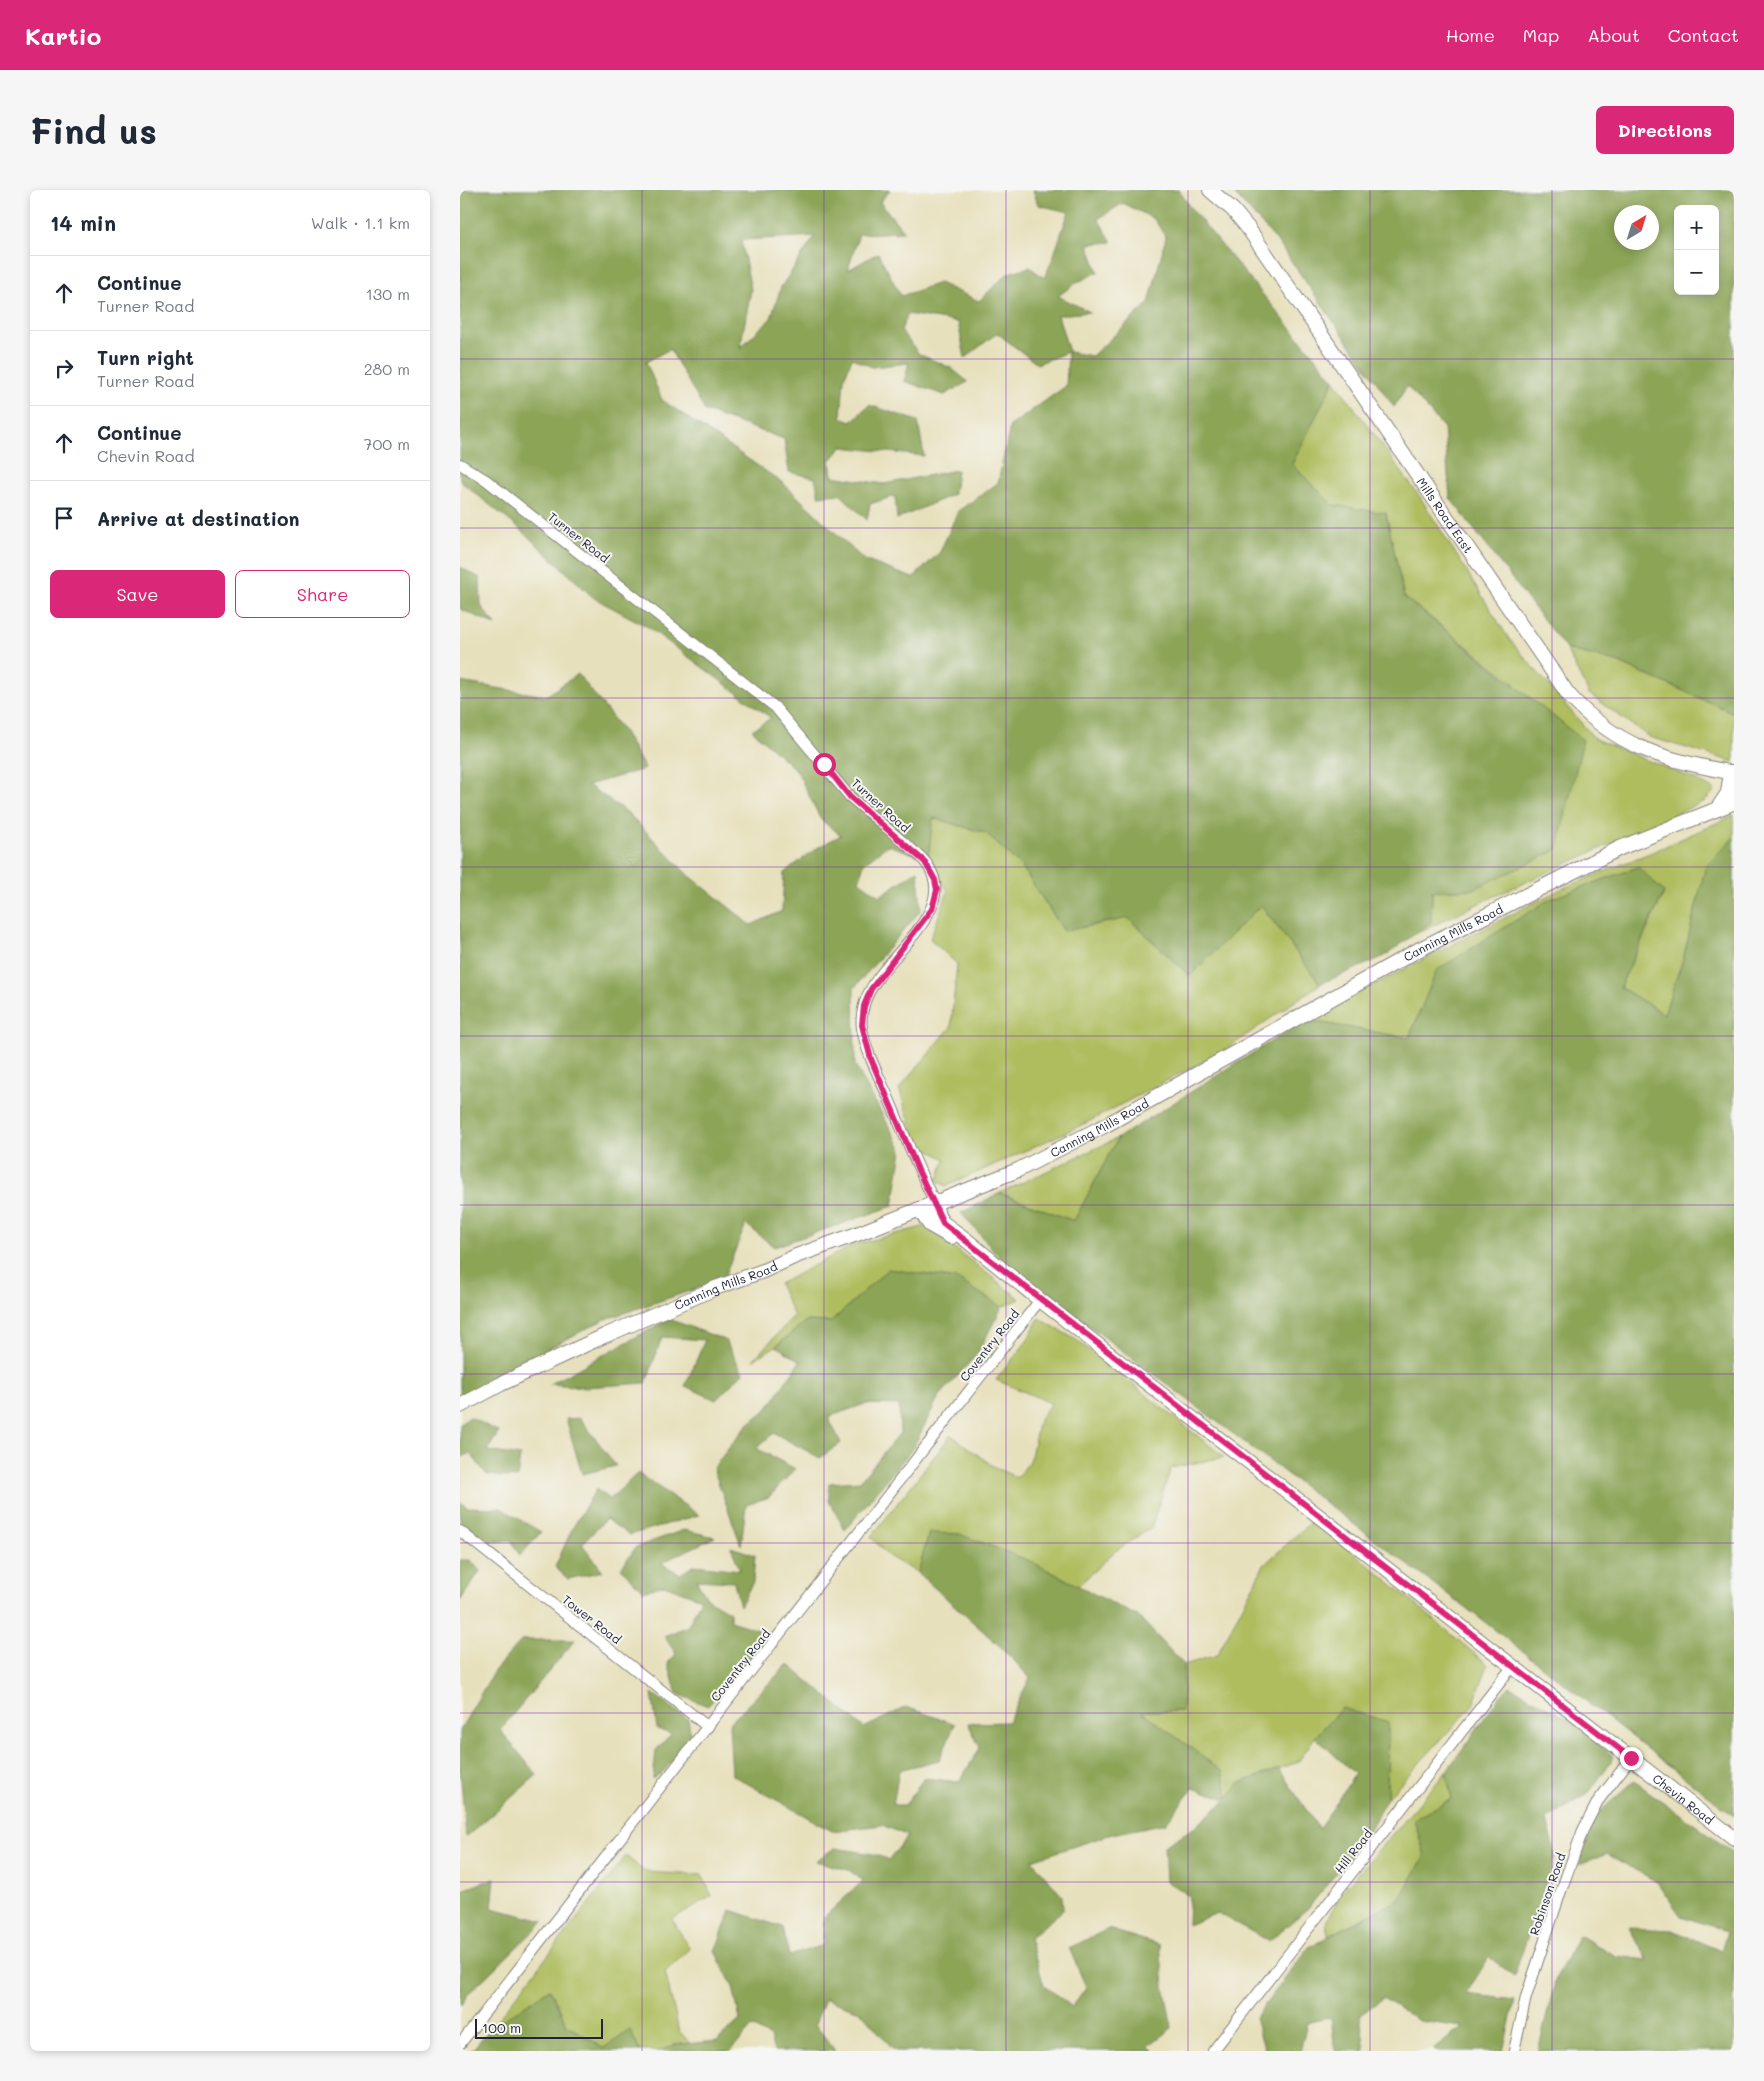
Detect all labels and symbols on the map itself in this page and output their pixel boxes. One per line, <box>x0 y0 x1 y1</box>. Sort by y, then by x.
north arrow <box>1614 205 1659 250</box>
street label: Mills Road East <box>1413 474 1477 556</box>
street label: Turner Road <box>545 508 613 566</box>
route start <box>813 753 836 776</box>
street label: Turner Road <box>848 775 914 836</box>
street label: Canning Mills Road <box>1400 900 1506 965</box>
street label: Canning Mills Road <box>1047 1095 1152 1160</box>
street label: Canning Mills Road <box>672 1257 780 1313</box>
street label: Coventry Road <box>956 1305 1022 1384</box>
street label: Tower Road <box>559 1591 625 1647</box>
street label: Coventry Road <box>707 1625 773 1704</box>
route end <box>1620 1747 1643 1770</box>
street label: Chevin Road <box>1650 1770 1718 1828</box>
street label: Hill Road <box>1331 1825 1376 1876</box>
street label: Robinson Road <box>1525 1850 1569 1937</box>
scale bar <box>475 2016 602 2039</box>

